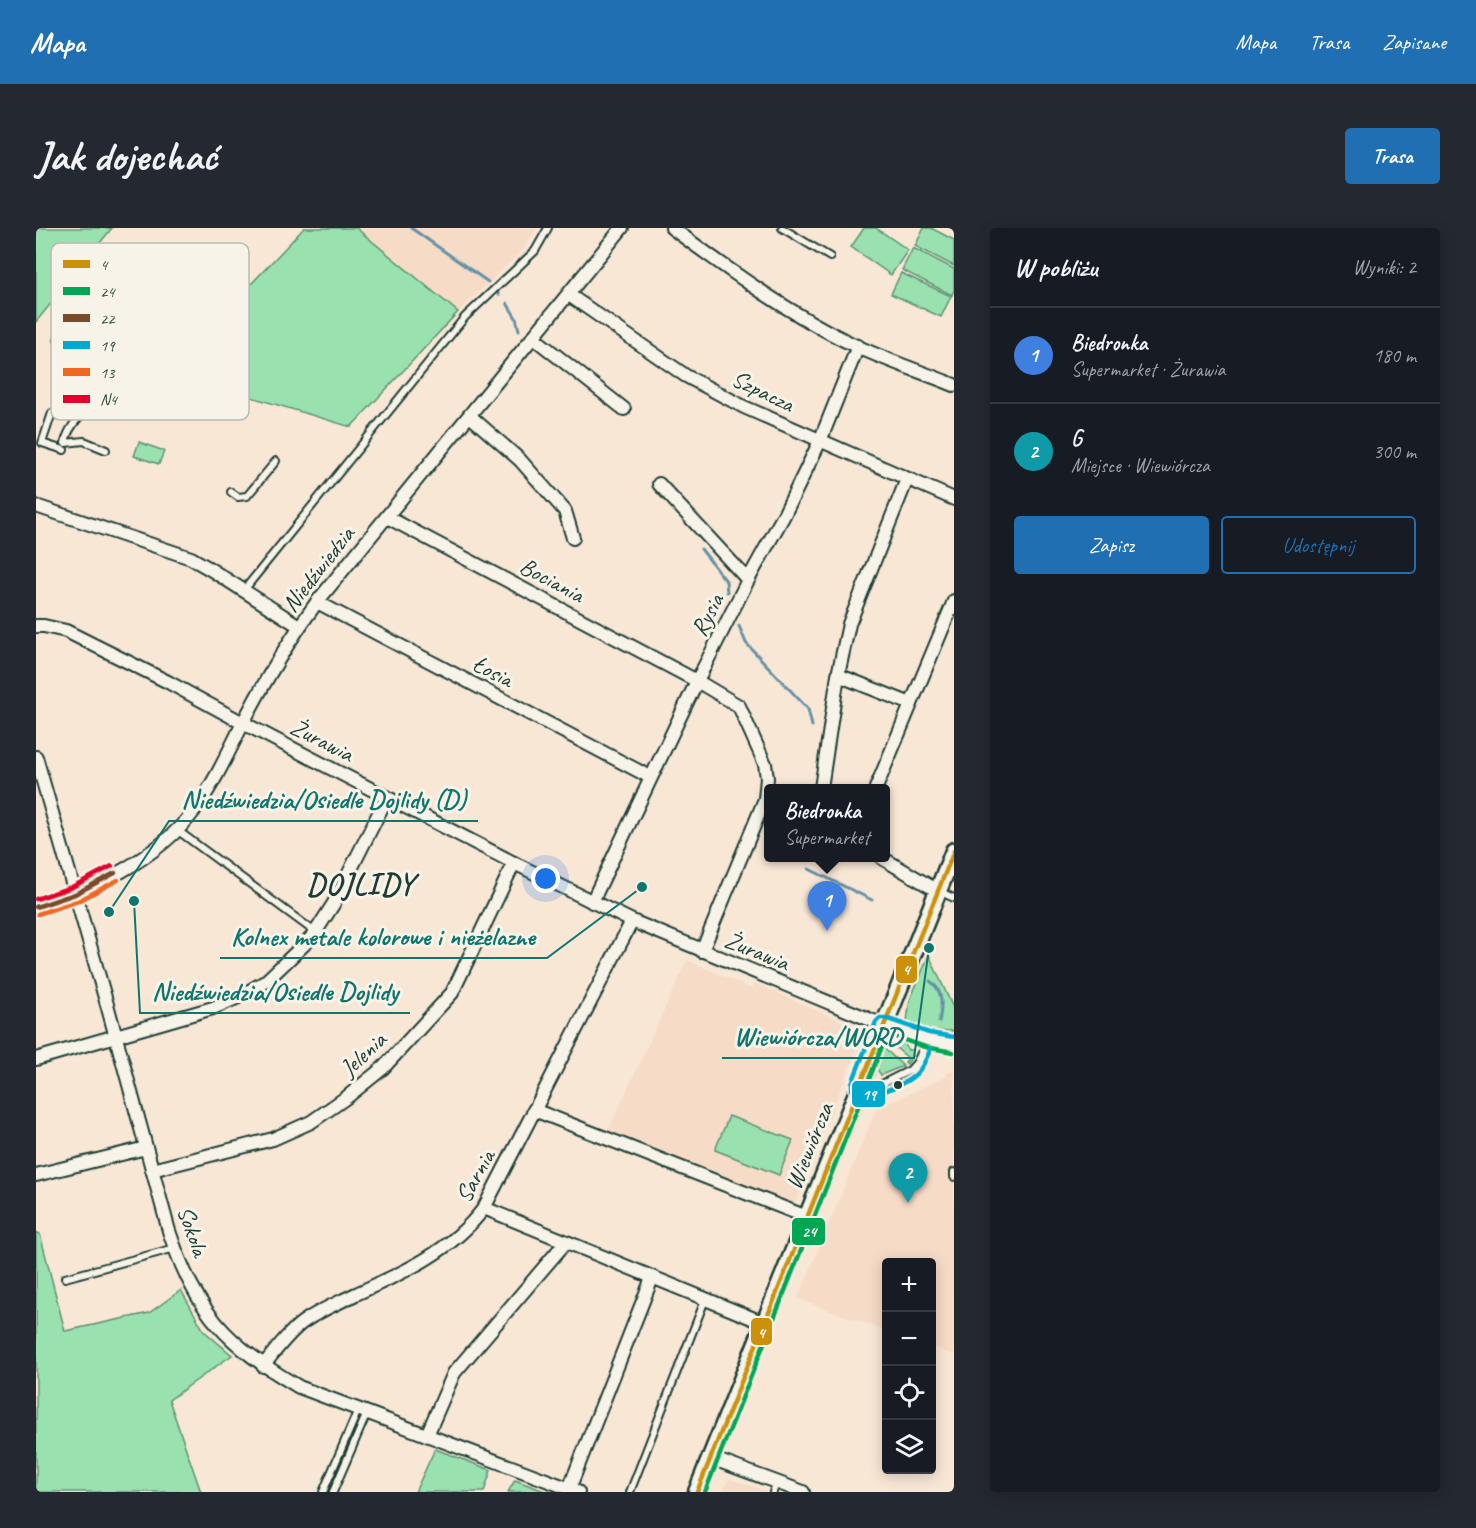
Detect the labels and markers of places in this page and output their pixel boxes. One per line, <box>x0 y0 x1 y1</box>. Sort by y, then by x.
callout: Niedźwiedzia/Osiedle Dojlidy (D) <box>169 777 478 821</box>
pin: 1 <box>808 882 846 931</box>
callout: Kolnex metale kolorowe i nieżelazne <box>220 914 547 958</box>
callout: Niedźwiedzia/Osiedle Dojlidy <box>140 969 410 1013</box>
callout: Wiewiórcza/WORD <box>722 1014 914 1058</box>
unlabelled marker <box>892 1079 904 1091</box>
pin: 2 <box>888 1154 928 1203</box>

